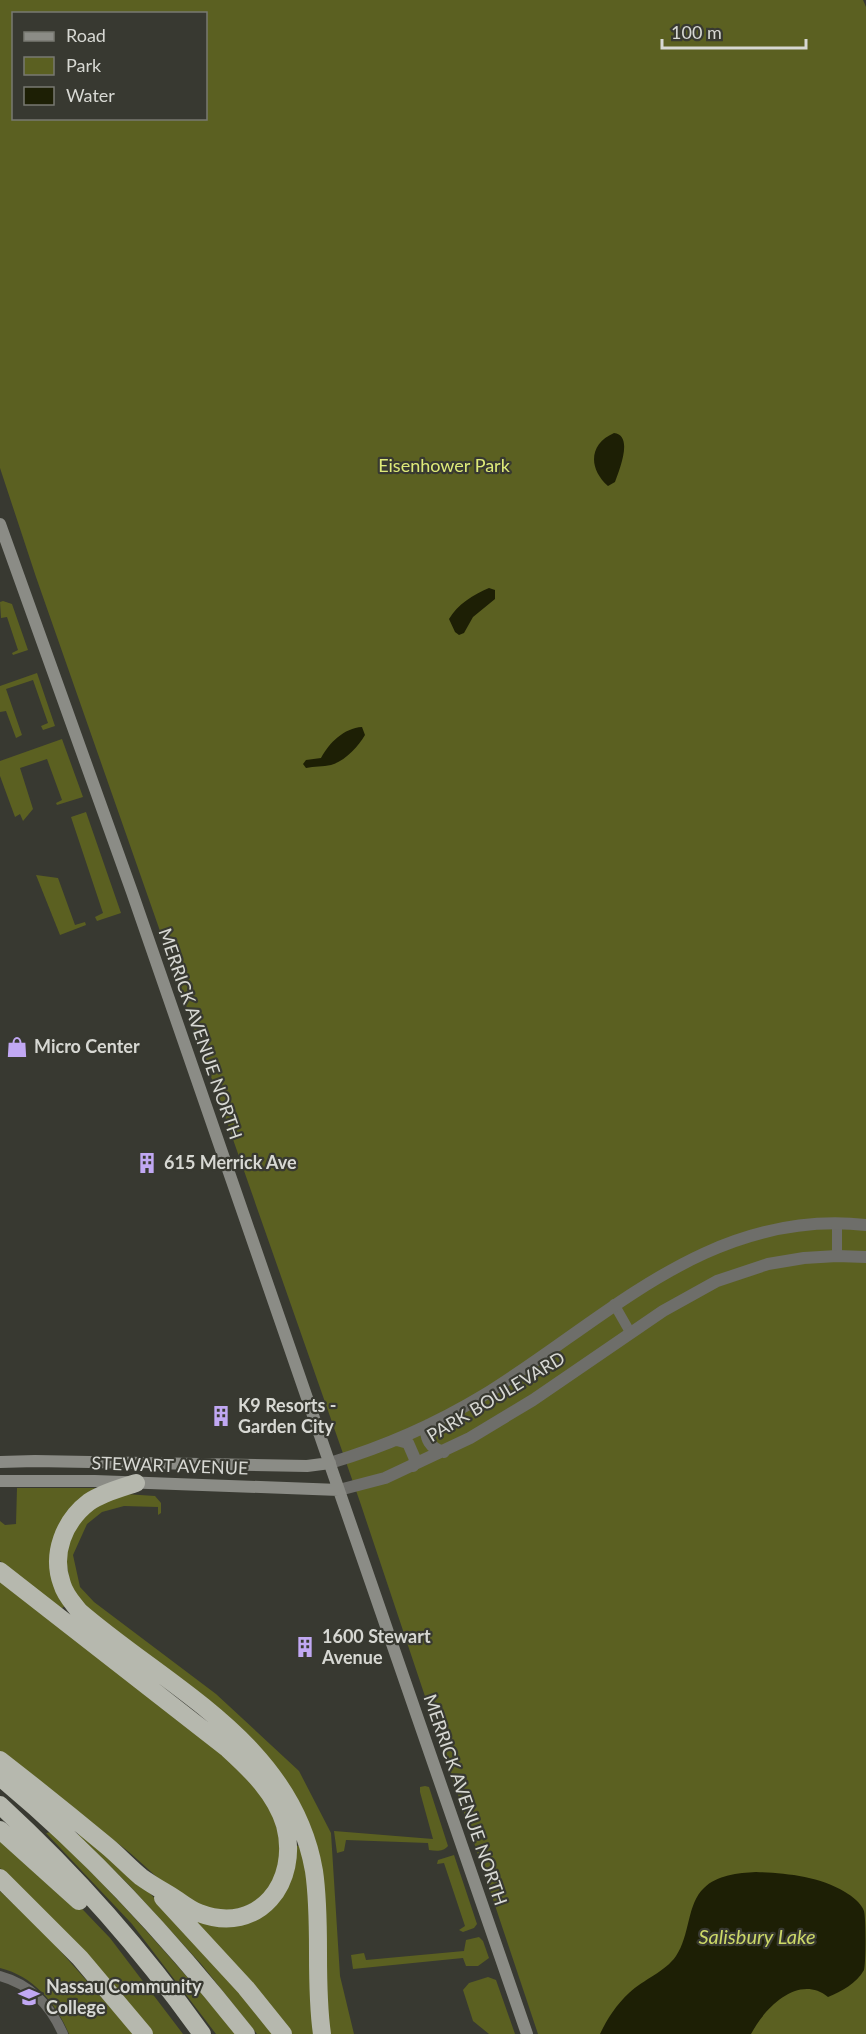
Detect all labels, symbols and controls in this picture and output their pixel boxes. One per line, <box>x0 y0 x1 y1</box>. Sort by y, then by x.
legend <box>12 12 207 120</box>
scale bar <box>662 12 806 50</box>
text: 100 m <box>671 21 722 43</box>
text: Road <box>66 24 106 46</box>
text: Park <box>66 54 102 76</box>
text: Water <box>66 84 115 106</box>
park label: Eisenhower Park <box>378 454 511 476</box>
street label: MERRICK AVENUE NORTH <box>154 925 247 1142</box>
shop icon: Micro Center <box>5 1035 29 1059</box>
place label: Micro Center <box>34 1035 140 1057</box>
building icon: 615 Merrick Ave <box>135 1151 159 1175</box>
place label: 615 Merrick Ave <box>164 1151 297 1173</box>
street label: PARK BOULEVARD <box>422 1346 569 1446</box>
place label: K9 Resorts - Garden City <box>238 1394 336 1437</box>
building icon: K9 Resorts - Garden City <box>209 1404 233 1428</box>
street label: STEWART AVENUE <box>91 1451 249 1479</box>
place label: 1600 Stewart Avenue <box>321 1625 431 1668</box>
building icon: 1600 Stewart Avenue <box>293 1635 317 1659</box>
street label: MERRICK AVENUE NORTH <box>419 1691 512 1908</box>
water label: Salisbury Lake <box>698 1924 816 1948</box>
place label: Nassau Community College <box>46 1975 202 2018</box>
school or university icon: Nassau Community College <box>17 1985 41 2009</box>

